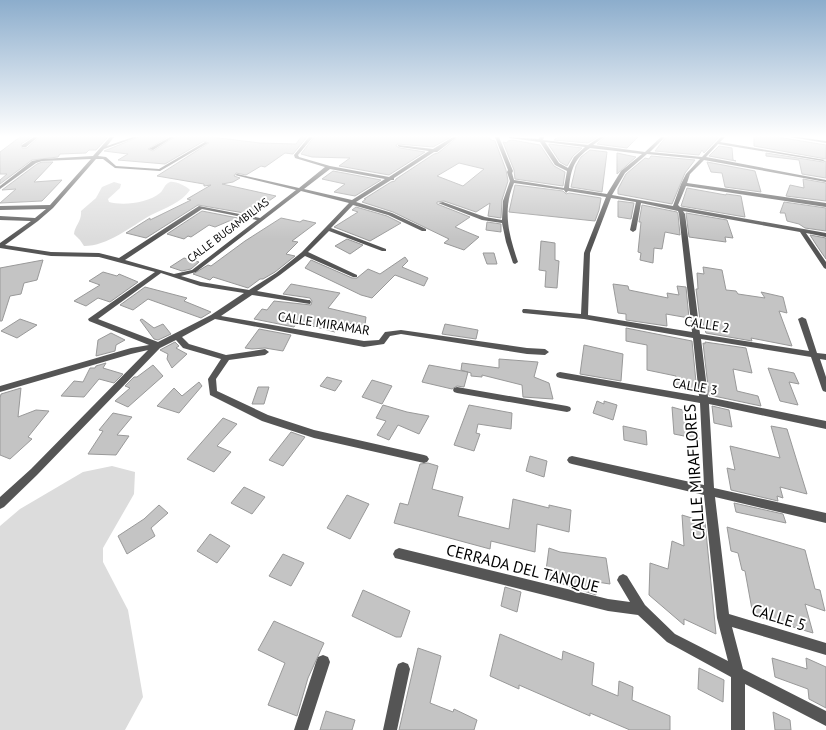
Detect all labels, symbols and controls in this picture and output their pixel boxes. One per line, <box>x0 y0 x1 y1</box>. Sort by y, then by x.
street label: CALLE BUGAMBILIAS <box>184 195 272 265</box>
street label: CALLE MIRAMAR <box>277 308 372 339</box>
street label: CALLE 2 <box>683 313 731 336</box>
street label: CALLE 3 <box>671 374 719 399</box>
street label: CALLE MIRAFLORES <box>679 403 709 541</box>
street label: CERRADA DEL TANQUE <box>444 539 602 597</box>
street label: CALLE 5 <box>749 599 809 635</box>

